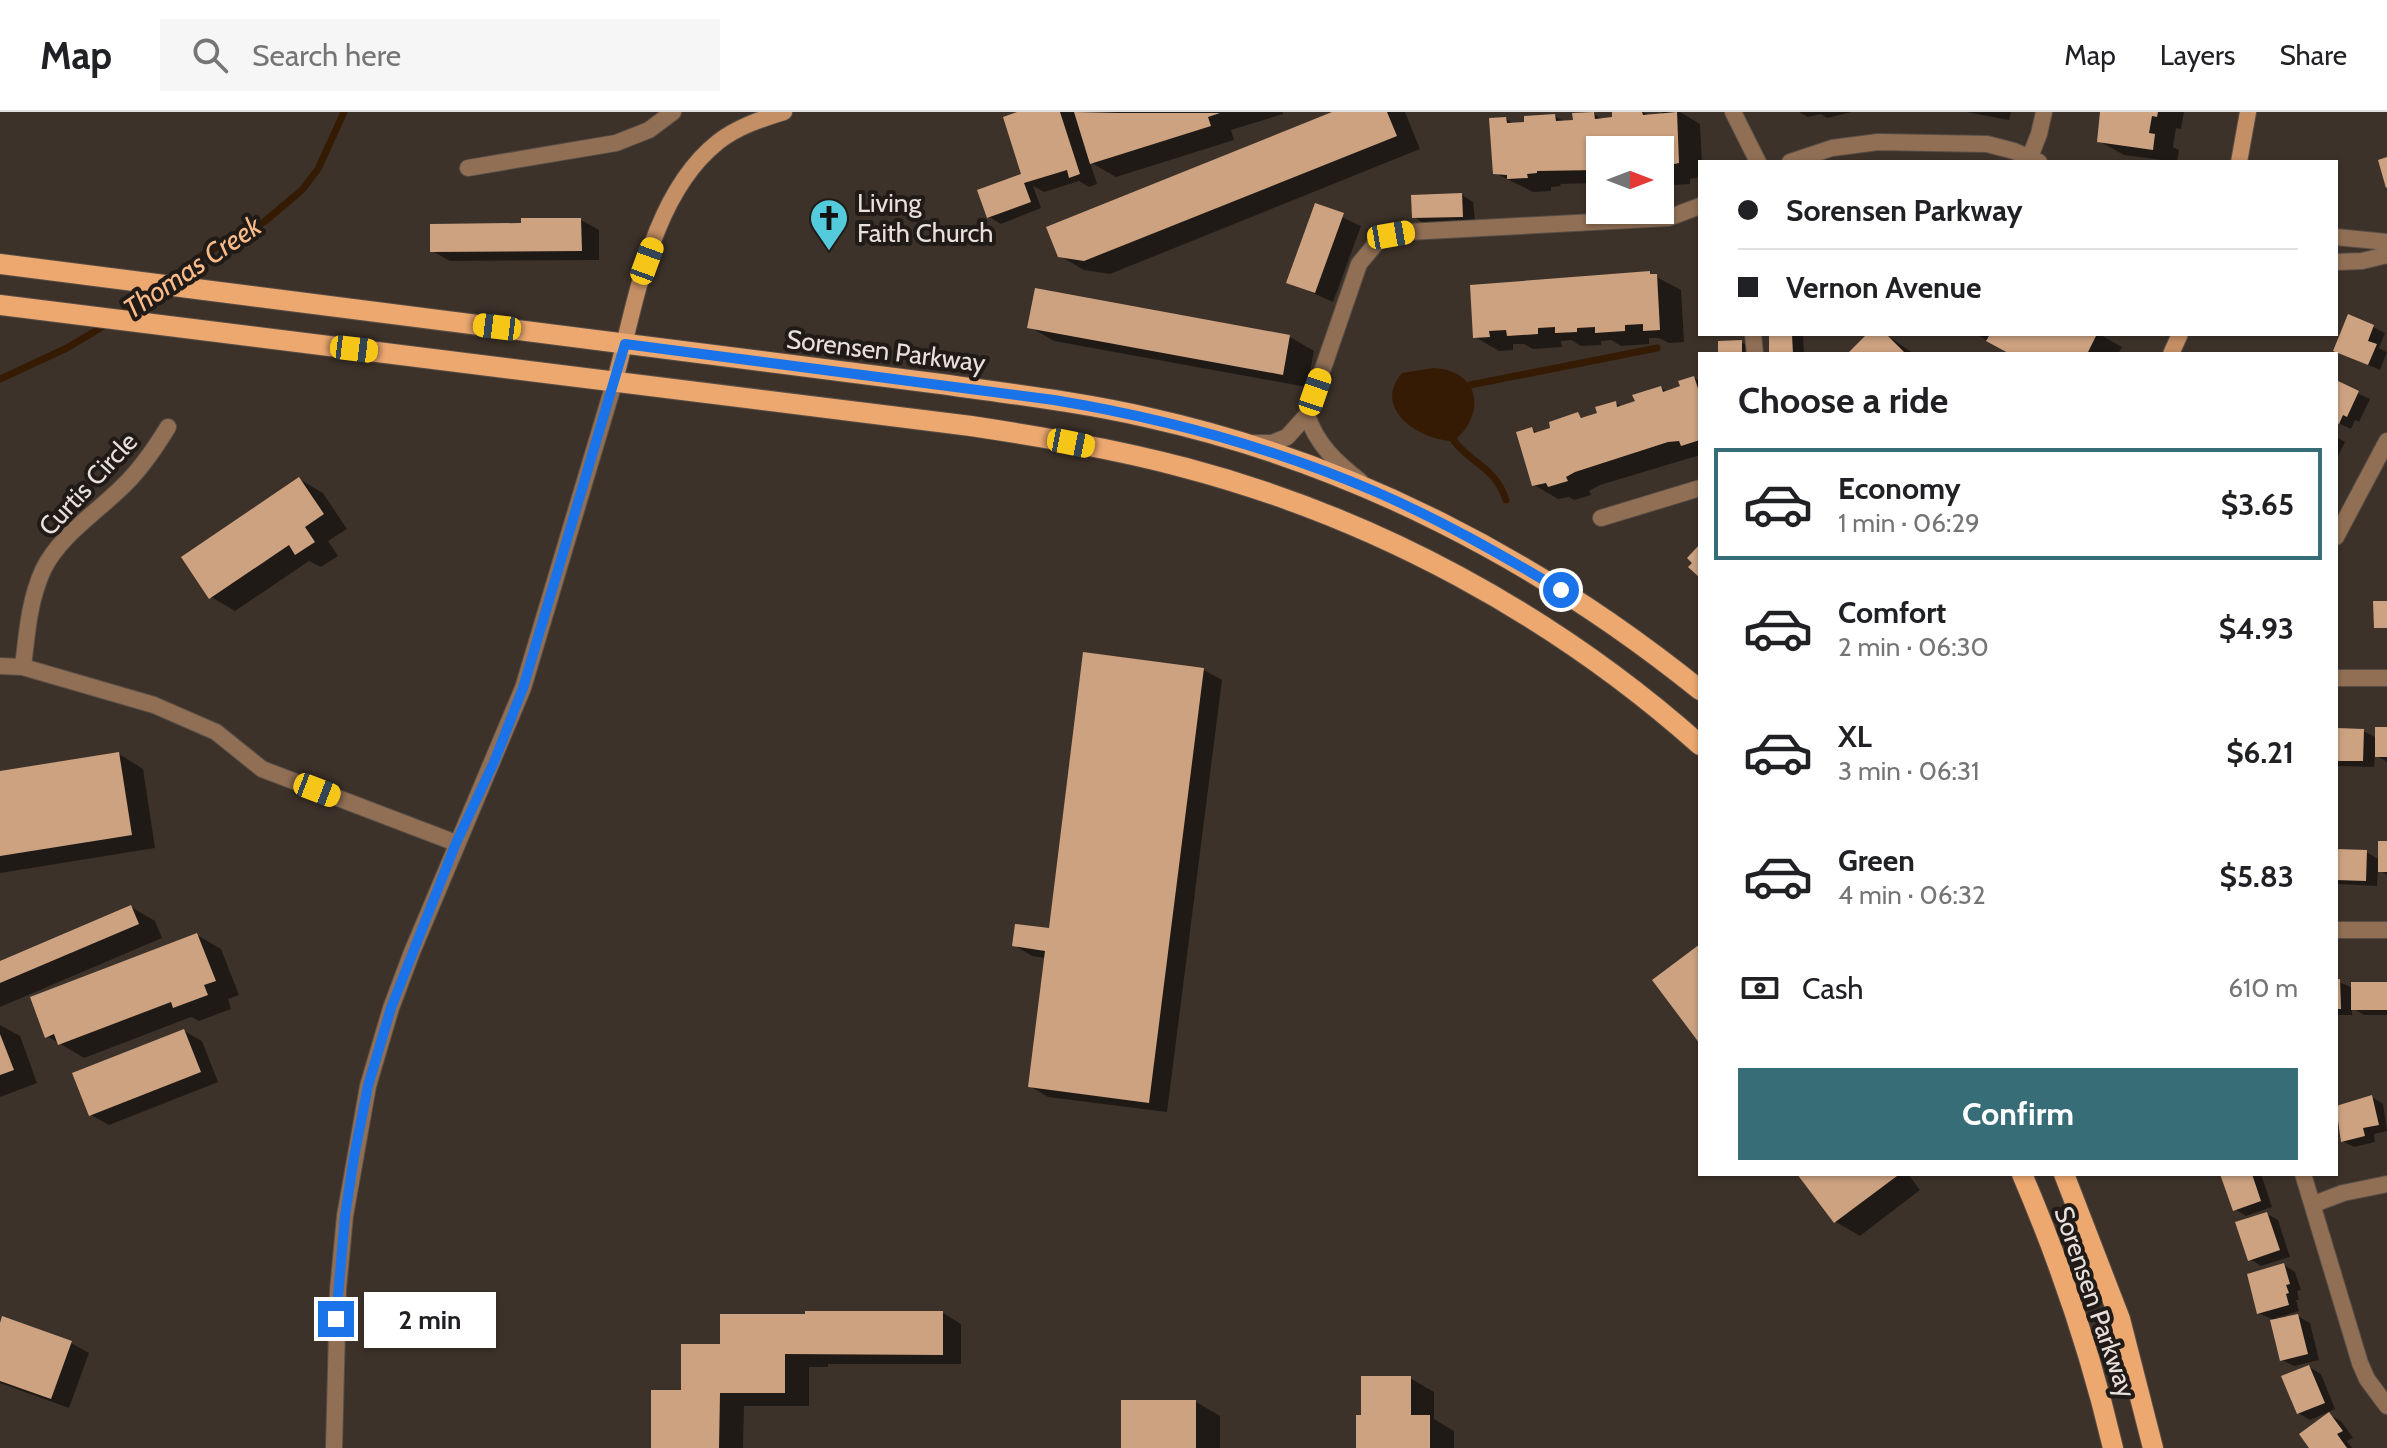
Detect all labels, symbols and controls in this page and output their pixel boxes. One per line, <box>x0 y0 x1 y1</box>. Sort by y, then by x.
search box <box>160 19 720 91</box>
text: Map <box>40 32 112 79</box>
icon: search <box>188 33 232 77</box>
text: Search here <box>252 37 401 74</box>
text: Map <box>2064 38 2116 72</box>
text: Layers <box>2160 38 2235 72</box>
text: Share <box>2279 38 2347 72</box>
north arrow <box>1586 136 1674 224</box>
map controls <box>1586 136 1674 224</box>
place label: Living Faith Church <box>857 187 993 249</box>
text: Sorensen Parkway <box>1786 192 2023 229</box>
church icon: Living Faith Church <box>808 197 850 252</box>
water label: Thomas Creek <box>117 208 268 326</box>
car <box>1365 219 1417 251</box>
car <box>628 234 666 288</box>
text: Vernon Avenue <box>1786 269 1982 306</box>
car <box>472 312 522 342</box>
street label: Sorensen Parkway <box>785 323 987 379</box>
car <box>329 334 379 364</box>
car <box>1296 365 1334 419</box>
text: Choose a ride <box>1738 378 1948 422</box>
street label: Curtis Circle <box>32 426 144 542</box>
car <box>1045 427 1097 459</box>
icon: car <box>1742 468 1814 540</box>
text: Economy <box>1838 470 1961 507</box>
text: $3.65 <box>2221 486 2294 523</box>
text: 1 min · 06:29 <box>1838 507 1980 539</box>
route start <box>1543 572 1579 608</box>
icon: car <box>1742 592 1814 664</box>
text: Comfort <box>1838 594 1946 631</box>
text: $4.93 <box>2219 610 2294 647</box>
text: 2 min · 06:30 <box>1838 631 1989 663</box>
icon: car <box>1742 716 1814 788</box>
text: XL <box>1838 718 1872 755</box>
text: $6.21 <box>2226 734 2294 771</box>
text: 3 min · 06:31 <box>1838 755 1980 787</box>
car <box>290 770 344 810</box>
icon: car <box>1742 840 1814 912</box>
text: Green <box>1838 842 1915 879</box>
text: $5.83 <box>2220 858 2294 895</box>
text: 4 min · 06:32 <box>1838 879 1986 911</box>
icon: cash <box>1738 966 1782 1010</box>
text: Cash <box>1802 970 1864 1007</box>
text: 610 m <box>2228 972 2298 1004</box>
button: Confirm <box>1738 1068 2298 1160</box>
street label: Sorensen Parkway <box>2047 1202 2143 1402</box>
callout: 2 min <box>364 1291 496 1347</box>
route end <box>318 1301 354 1337</box>
text: 2 min <box>399 1304 461 1336</box>

